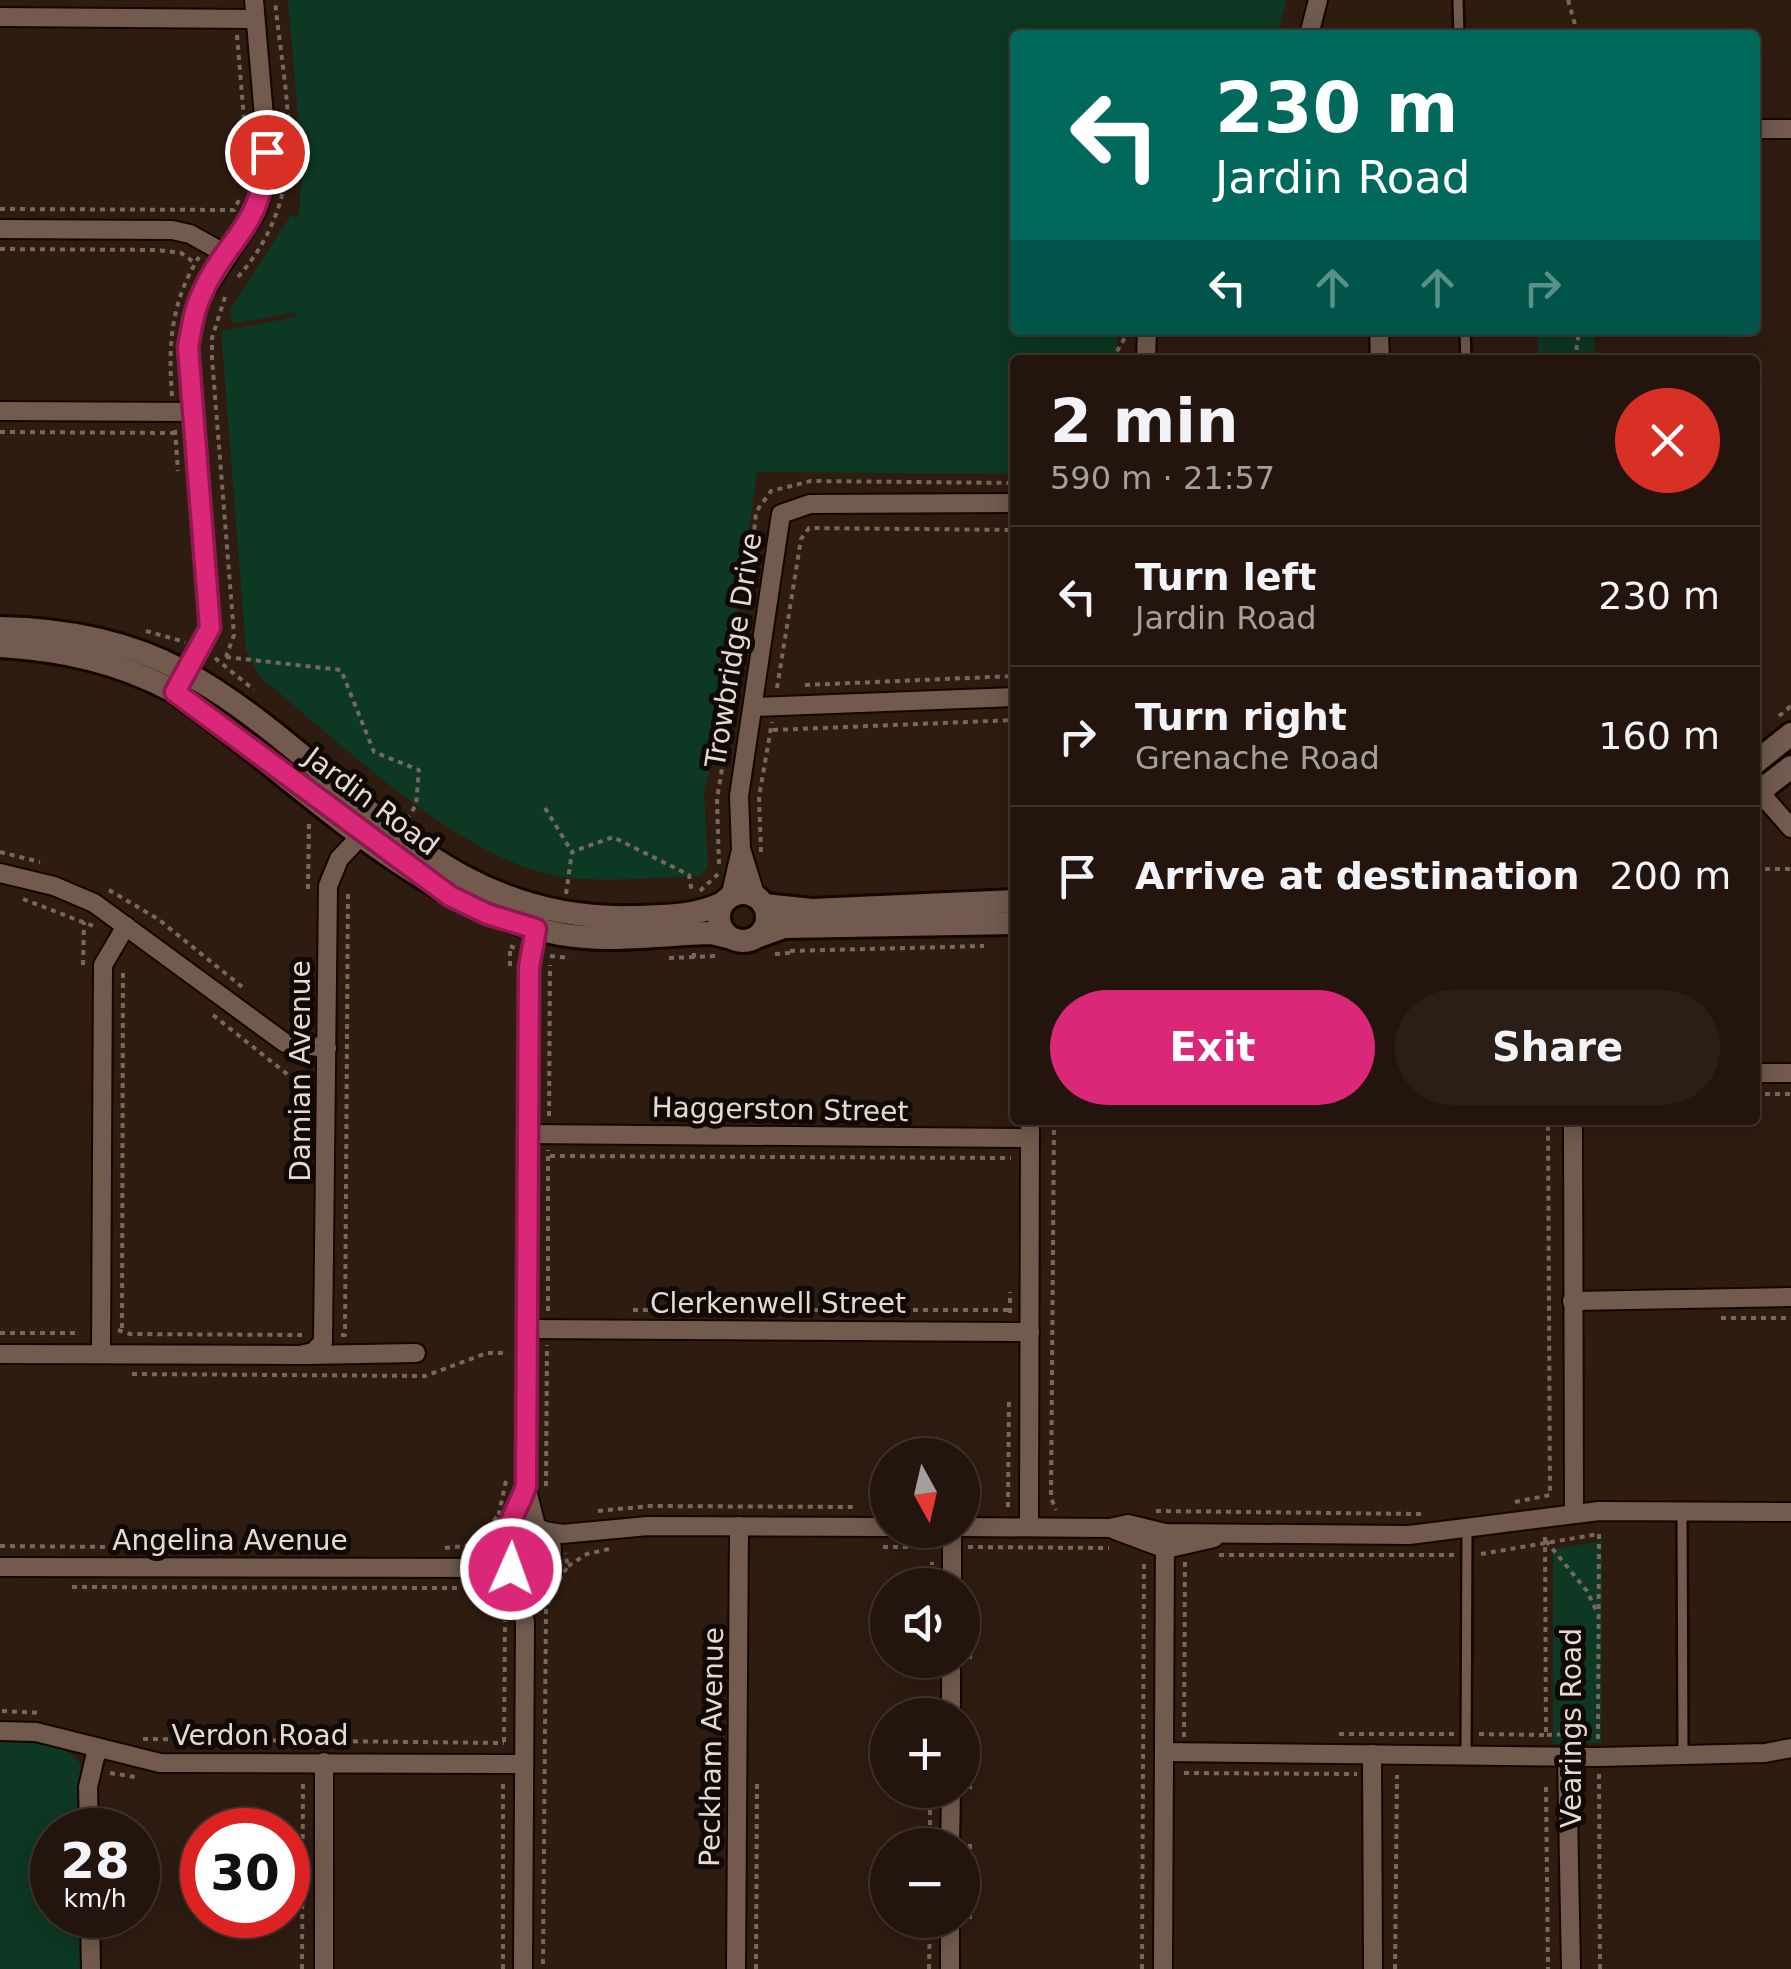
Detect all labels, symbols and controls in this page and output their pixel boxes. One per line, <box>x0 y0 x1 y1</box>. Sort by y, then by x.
text: 230 m <box>1215 67 1458 149</box>
icon: left <box>1050 70 1180 200</box>
pin <box>225 110 310 195</box>
icon: arrive <box>240 125 295 180</box>
text: Jardin Road <box>1215 151 1470 204</box>
icon: left <box>1200 260 1255 315</box>
icon: ahead <box>1305 260 1360 315</box>
icon: ahead <box>1410 260 1465 315</box>
icon: right <box>1515 260 1570 315</box>
text: 2 min <box>1050 386 1238 456</box>
button: close <box>1615 388 1720 493</box>
text: 590 m · 21:57 <box>1050 459 1275 497</box>
street label: Trowbridge Drive <box>698 530 768 771</box>
text: Turn left <box>1135 555 1316 599</box>
icon: left <box>1050 569 1105 624</box>
text: 230 m <box>1598 574 1720 618</box>
text: Jardin Road <box>1135 599 1317 637</box>
text: Turn right <box>1135 695 1347 739</box>
icon: right <box>1050 709 1105 764</box>
text: 160 m <box>1598 714 1720 758</box>
street label: Jardin Road <box>297 739 445 862</box>
text: Grenache Road <box>1135 739 1380 777</box>
icon: arrive <box>1050 849 1105 904</box>
text: Arrive at destination <box>1135 854 1580 898</box>
text: 200 m <box>1610 854 1731 898</box>
street label: Damian Avenue <box>284 960 317 1182</box>
button: Exit <box>1050 990 1375 1105</box>
button: Share <box>1395 990 1720 1105</box>
street label: Haggerston Street <box>651 1091 909 1128</box>
street label: Clerkenwell Street <box>650 1287 906 1320</box>
north arrow <box>870 1438 980 1548</box>
map controls <box>870 1438 980 1938</box>
position arrow <box>459 1517 563 1621</box>
street label: Angelina Avenue <box>112 1524 348 1557</box>
button: sound <box>870 1568 980 1678</box>
street label: Peckham Avenue <box>693 1627 730 1867</box>
street label: Vearings Road <box>1555 1628 1588 1828</box>
button: + <box>870 1698 980 1808</box>
street label: Verdon Road <box>171 1719 349 1752</box>
speed limit sign: 30 <box>180 1808 310 1938</box>
button: − <box>870 1828 980 1938</box>
text: 28 <box>60 1832 130 1890</box>
text: km/h <box>63 1884 127 1913</box>

